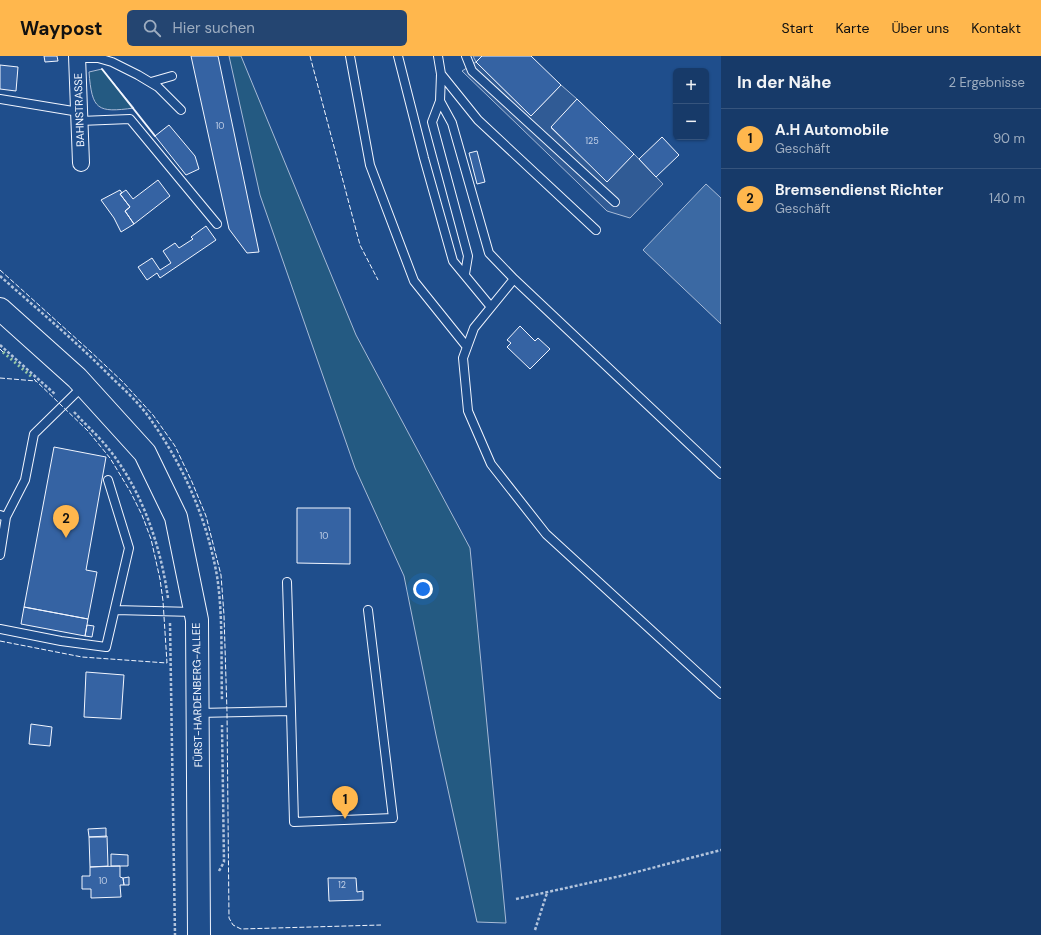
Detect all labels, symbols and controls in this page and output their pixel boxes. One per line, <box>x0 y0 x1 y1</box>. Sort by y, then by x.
search box <box>127 10 407 46</box>
text: Waypost <box>20 16 103 41</box>
icon: search <box>141 17 163 39</box>
text: Hier suchen <box>173 18 255 38</box>
text: Start <box>782 19 813 37</box>
text: Karte <box>835 19 869 37</box>
text: Über uns <box>891 19 949 37</box>
text: Kontakt <box>971 19 1021 37</box>
map controls <box>673 68 709 140</box>
button: + <box>673 68 709 104</box>
text: In der Nähe <box>737 71 832 93</box>
street label: BAHNSTRASSE <box>71 73 87 147</box>
text: 2 Ergebnisse <box>949 74 1025 91</box>
button: − <box>673 104 709 140</box>
house number: 10 <box>216 120 224 132</box>
text: A.H Automobile <box>775 120 889 140</box>
text: 1 <box>748 130 752 147</box>
text: 90 m <box>993 130 1025 147</box>
house number: 125 <box>585 135 599 147</box>
text: Geschäft <box>775 140 830 157</box>
text: Bremsendienst Richter <box>775 180 943 200</box>
text: 2 <box>746 190 754 207</box>
text: 140 m <box>989 190 1025 207</box>
text: Geschäft <box>775 200 830 217</box>
pin: 2 <box>53 505 79 538</box>
house number: 10 <box>320 530 328 542</box>
your location <box>413 579 433 599</box>
street label: FÜRST-HARDENBERG-ALLEE <box>189 622 205 768</box>
pin: 1 <box>332 786 358 819</box>
house number: 10 <box>99 875 107 887</box>
house number: 12 <box>338 879 346 891</box>

